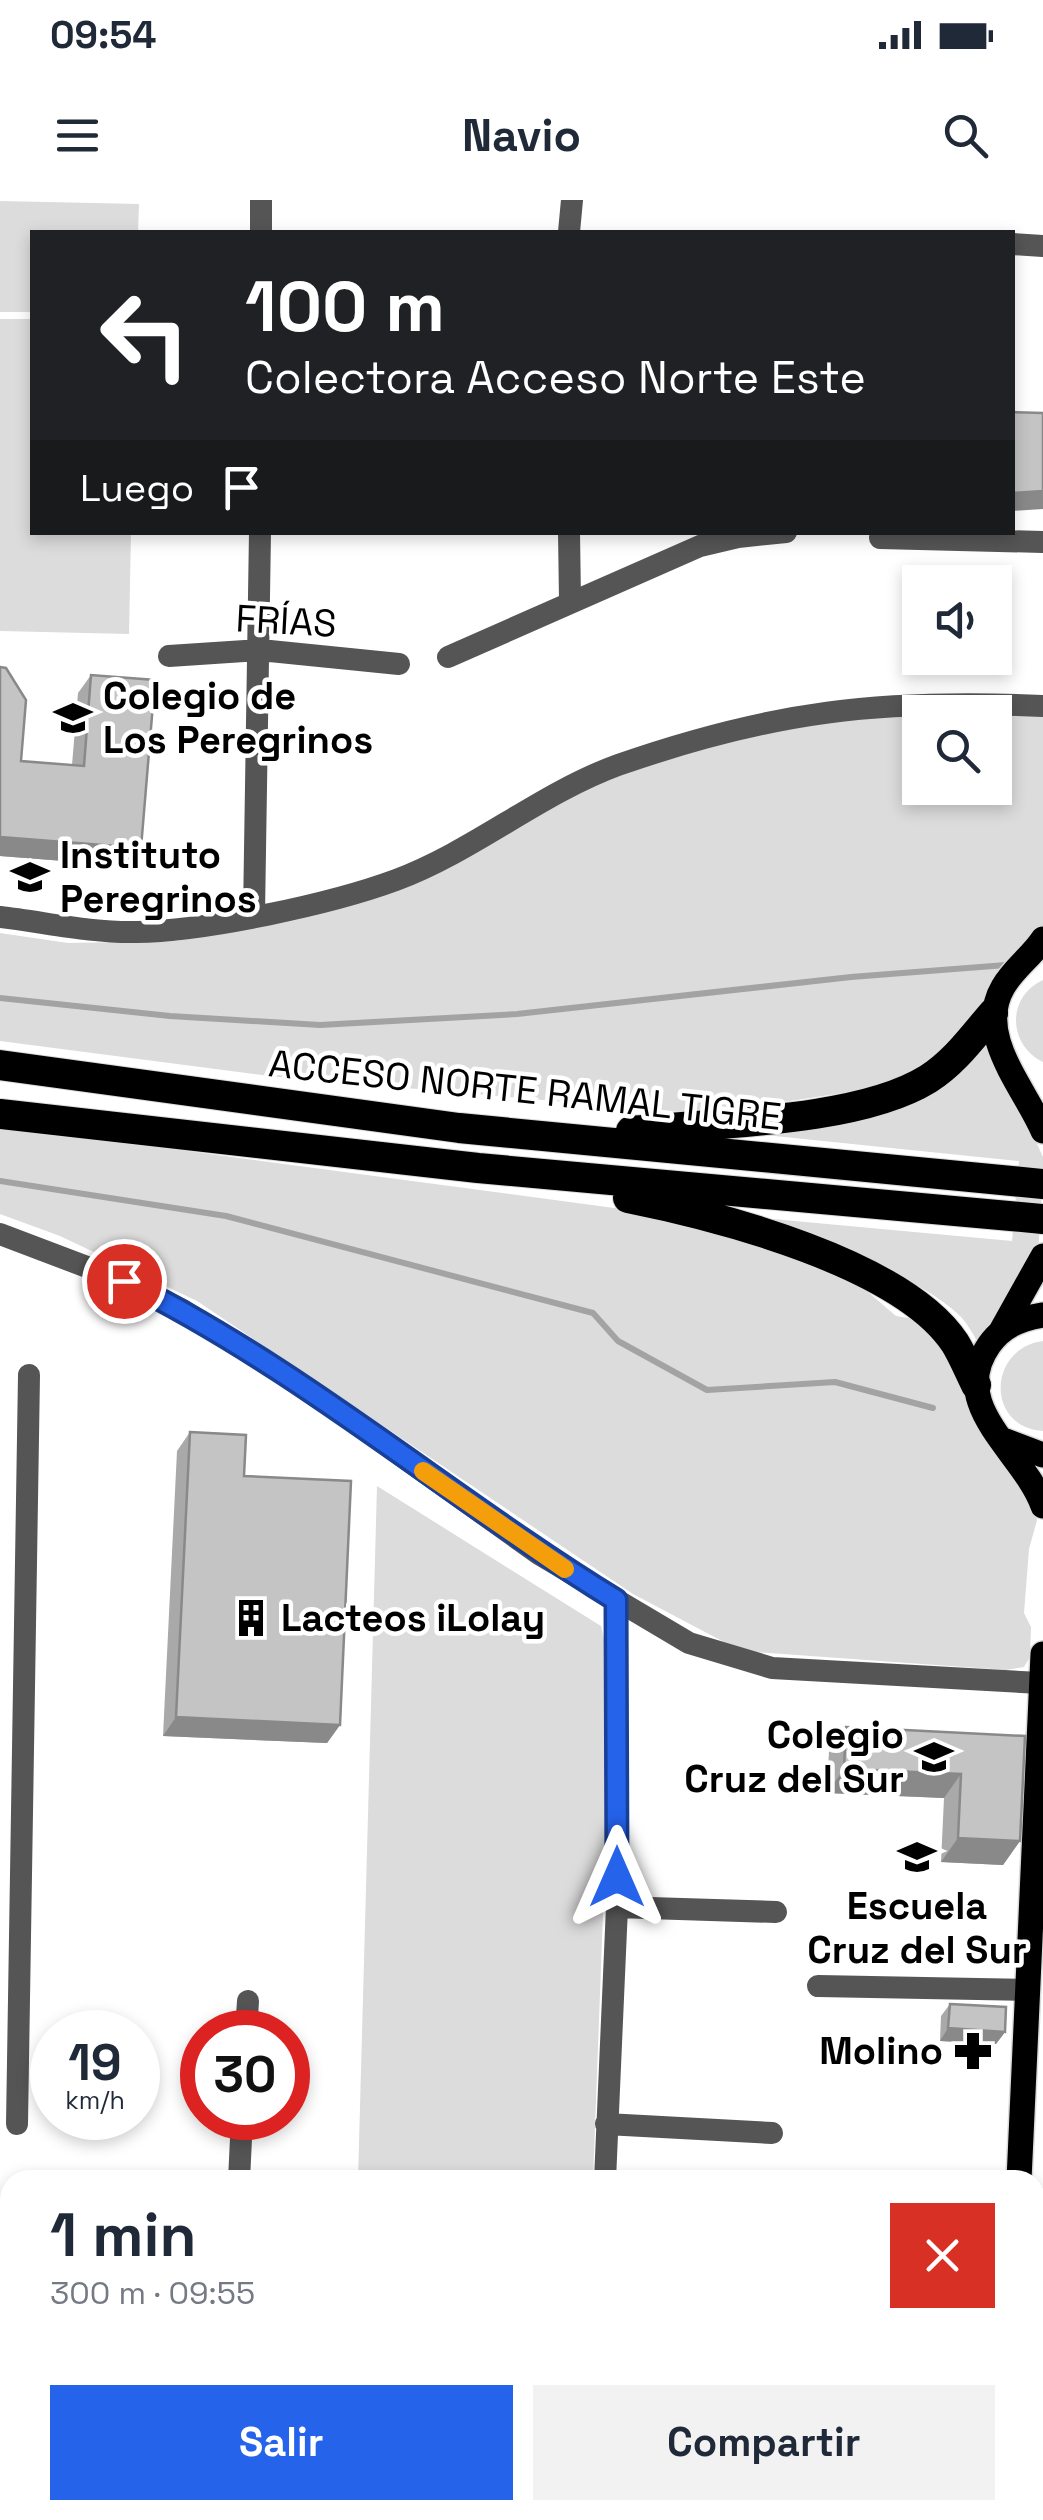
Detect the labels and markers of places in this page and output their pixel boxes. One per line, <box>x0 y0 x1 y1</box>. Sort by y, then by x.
place label: Colegio de Los Peregrinos <box>103 672 373 764</box>
school or university icon: Colegio de Los Peregrinos <box>52 697 94 739</box>
place label: Instituto Peregrinos <box>60 831 257 923</box>
school or university icon: Instituto Peregrinos <box>9 856 51 898</box>
pin <box>82 1239 167 1324</box>
place label: Lacteos iLolay <box>281 1594 545 1642</box>
building icon: Lacteos iLolay <box>230 1597 272 1639</box>
place label: Colegio Cruz del Sur <box>684 1711 904 1803</box>
school or university icon: Colegio Cruz del Sur <box>913 1736 955 1778</box>
school or university icon: Escuela Cruz del Sur <box>896 1836 938 1878</box>
place label: Escuela Cruz del Sur <box>807 1882 1027 1974</box>
place label: Molino <box>819 2027 943 2075</box>
pharmacy icon: Molino <box>952 2030 994 2072</box>

